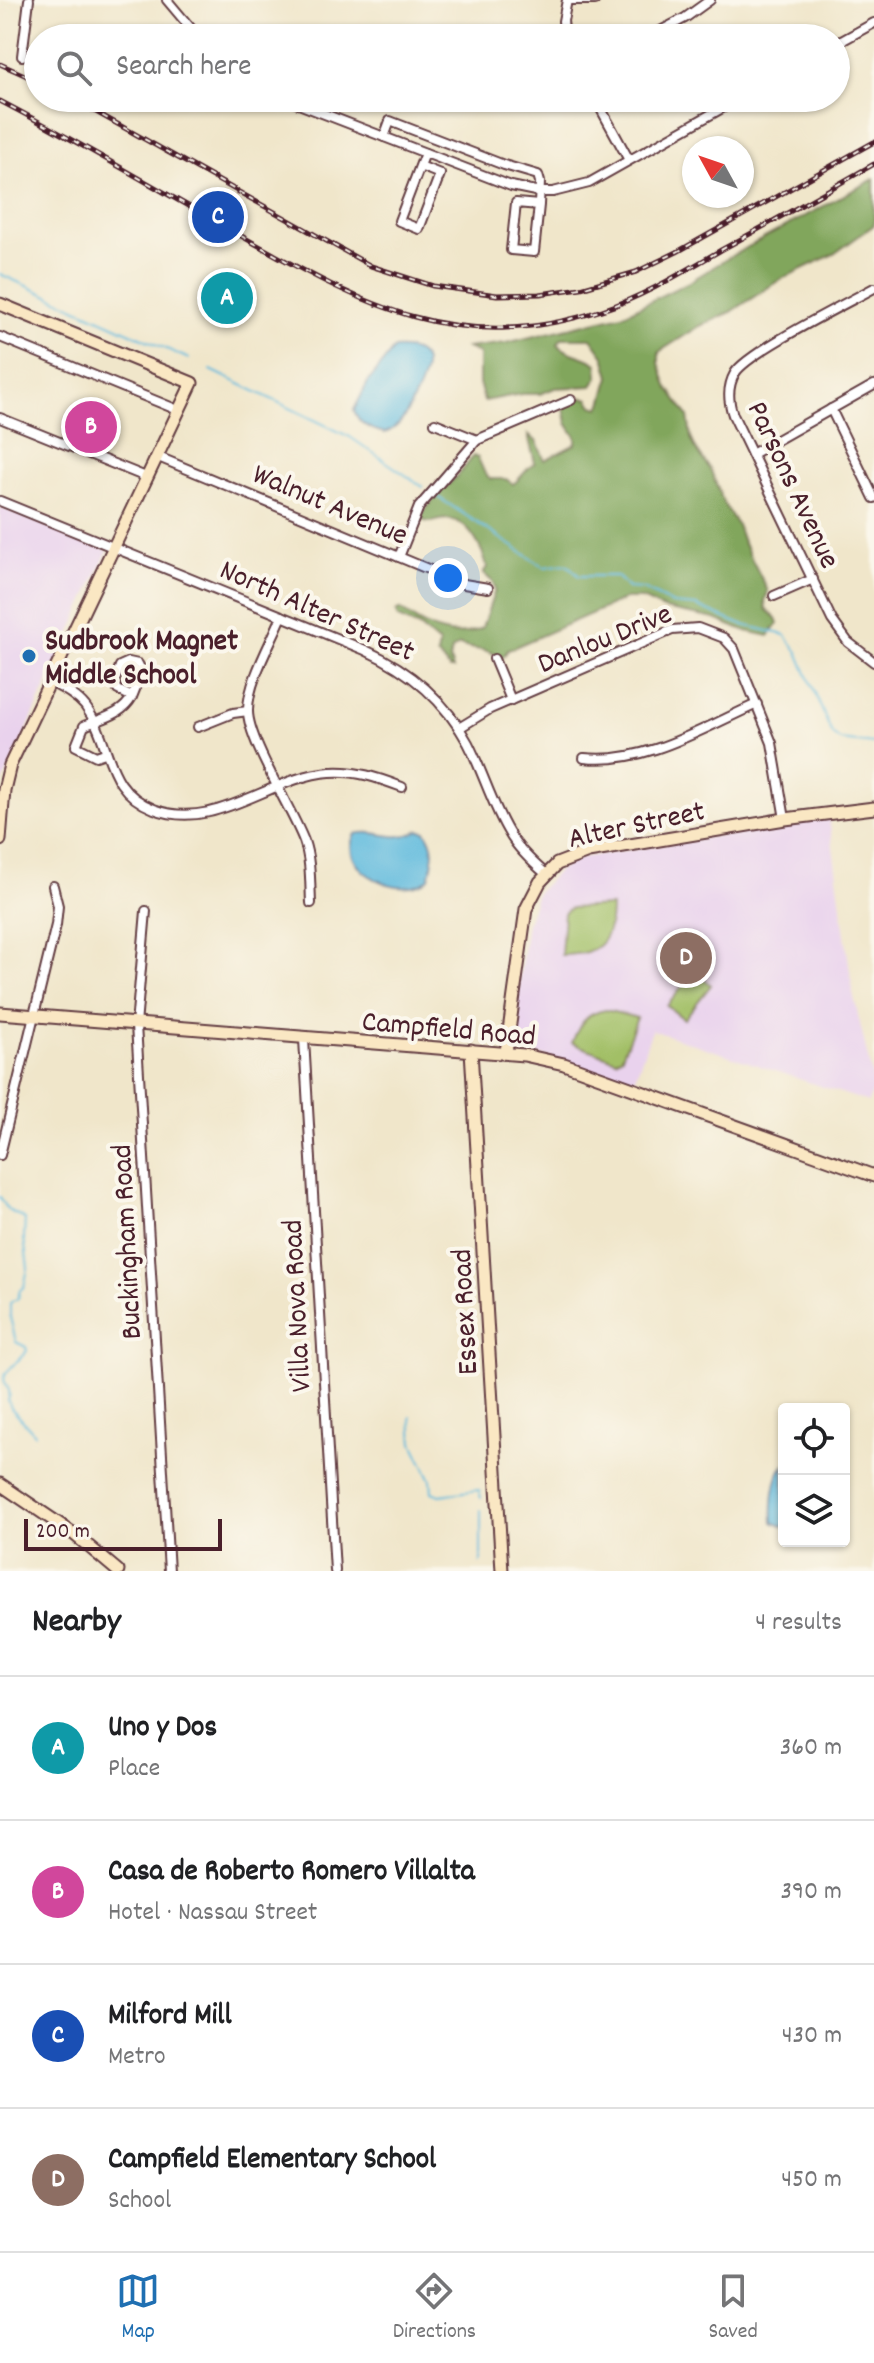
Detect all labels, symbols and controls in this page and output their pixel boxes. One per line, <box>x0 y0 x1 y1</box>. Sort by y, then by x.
search box <box>24 24 850 112</box>
icon: search <box>52 46 96 90</box>
text: Search here <box>116 47 252 90</box>
north arrow <box>682 136 754 208</box>
pin: C <box>192 187 244 247</box>
pin: A <box>201 268 253 328</box>
street label: Parsons Avenue <box>733 395 848 577</box>
pin: B <box>65 397 117 457</box>
street label: Walnut Avenue <box>245 455 414 559</box>
street label: North Alter Street <box>212 551 421 675</box>
your location <box>428 558 468 598</box>
street label: Danlou Drive <box>532 595 679 688</box>
place label: Sudbrook Magnet Middle School <box>45 622 238 699</box>
marker: Sudbrook Magnet Middle School <box>20 647 38 665</box>
street label: Alter Street <box>565 792 709 863</box>
pin: D <box>660 928 712 988</box>
street label: Campfield Road <box>360 1002 537 1061</box>
street label: Buckingham Road <box>103 1143 156 1340</box>
street label: Villa Nova Road <box>273 1218 325 1393</box>
street label: Essex Road <box>443 1248 492 1376</box>
map controls <box>778 1403 850 1547</box>
button: locate <box>778 1403 850 1475</box>
button: layers <box>778 1475 850 1547</box>
scale bar <box>24 1515 222 1551</box>
text: 200 m <box>36 1517 90 1548</box>
text: Nearby <box>32 1599 121 1648</box>
text: 4 results <box>755 1605 842 1642</box>
text: Uno y Dos <box>108 1708 217 1751</box>
text: A <box>51 1730 65 1767</box>
text: 360 m <box>780 1730 842 1767</box>
text: Place <box>108 1751 160 1788</box>
text: Casa de Roberto Romero Villalta <box>108 1852 475 1895</box>
text: B <box>52 1874 64 1911</box>
text: 390 m <box>781 1874 842 1911</box>
text: Hotel · Nassau Street <box>108 1895 317 1932</box>
text: Milford Mill <box>108 1996 232 2039</box>
text: C <box>52 2018 64 2055</box>
text: 430 m <box>782 2018 842 2055</box>
text: Metro <box>108 2039 166 2076</box>
text: Campfield Elementary School <box>108 2140 436 2183</box>
text: D <box>51 2162 65 2199</box>
text: 450 m <box>781 2162 842 2199</box>
text: School <box>108 2183 171 2220</box>
tab: Map <box>116 2269 160 2348</box>
tab: Directions <box>393 2269 476 2348</box>
tab: Saved <box>709 2269 758 2348</box>

